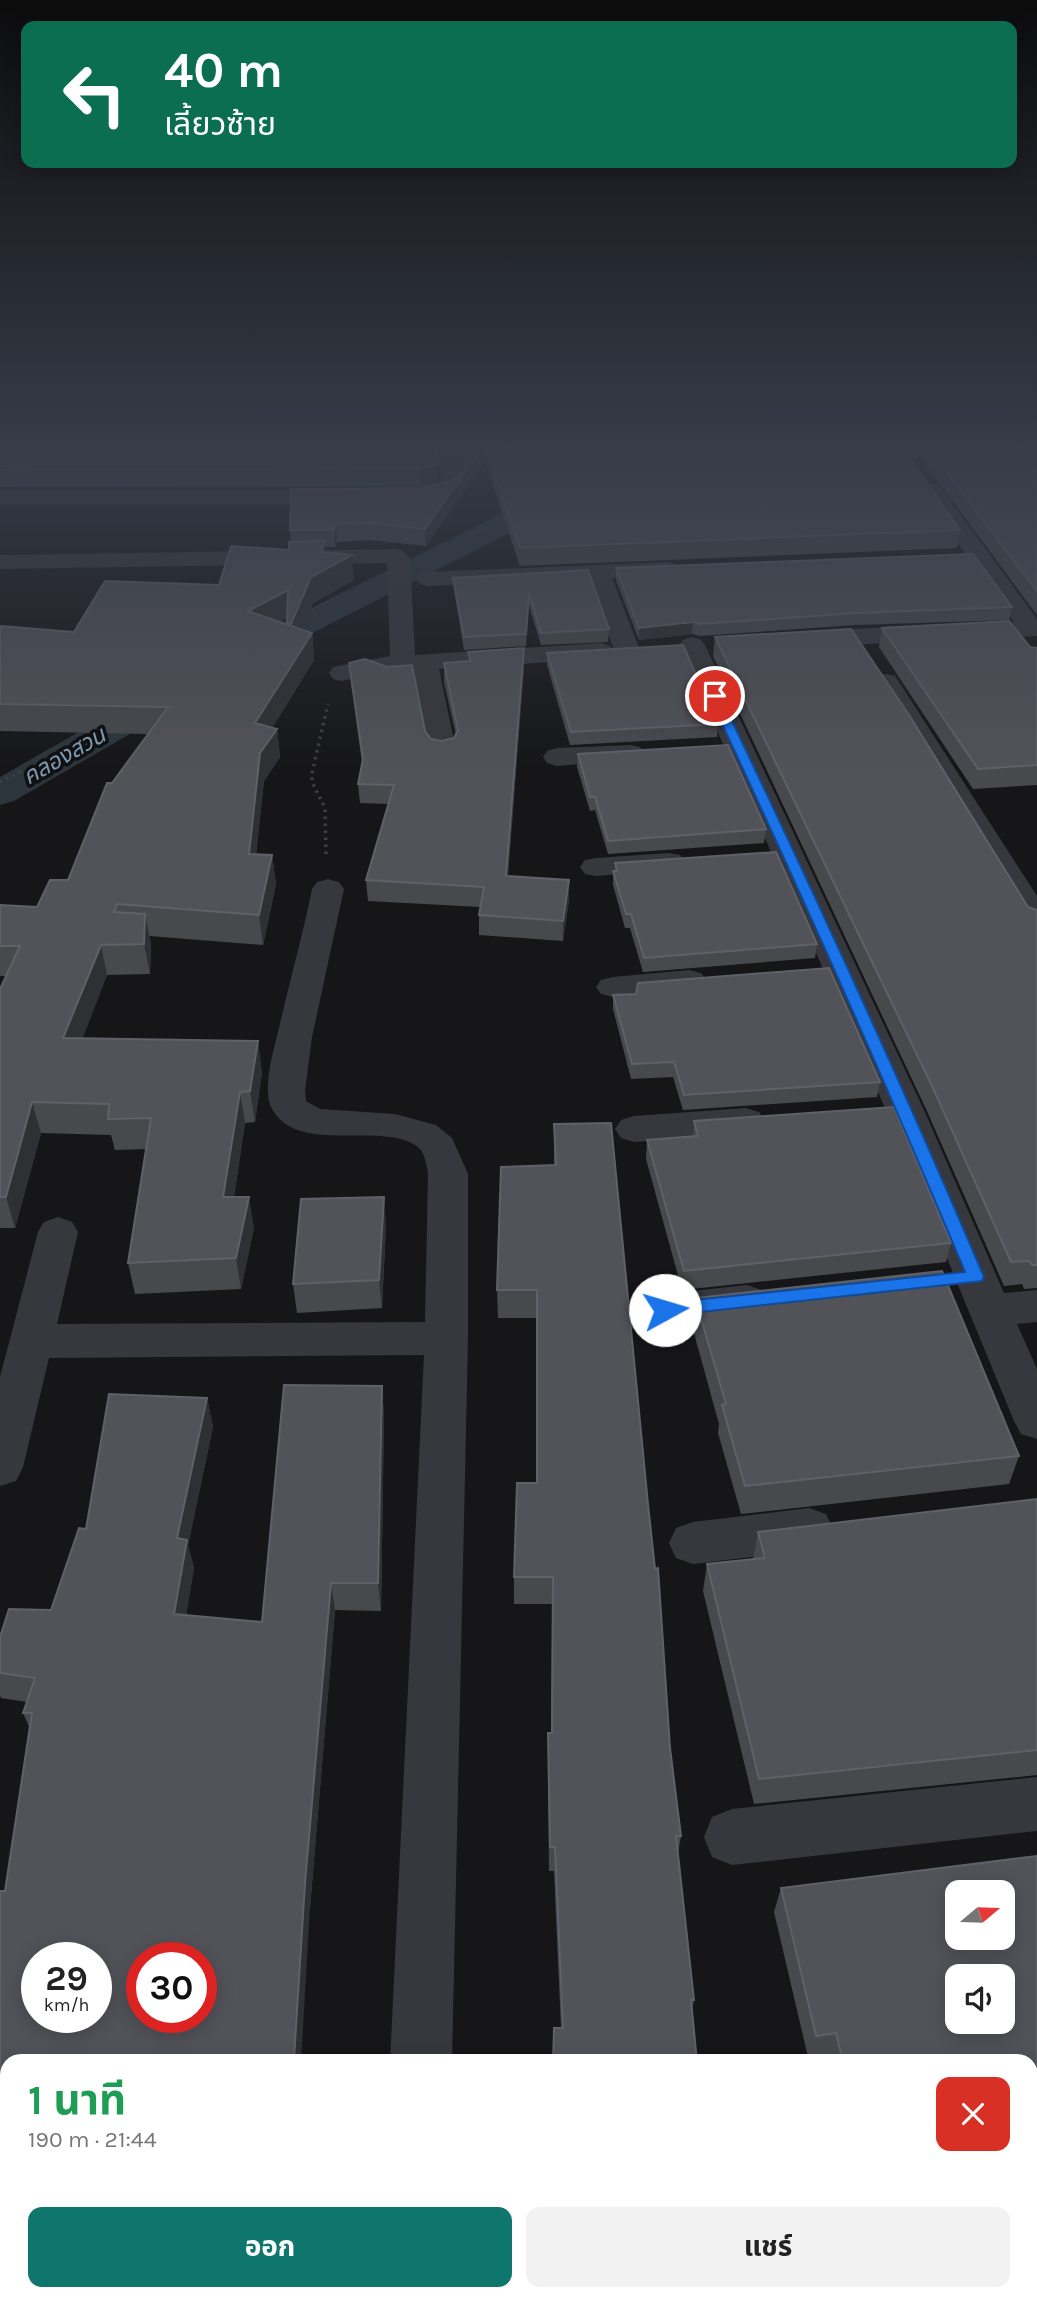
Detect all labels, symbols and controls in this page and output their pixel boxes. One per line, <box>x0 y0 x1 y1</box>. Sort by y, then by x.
text: 40 m <box>164 42 283 99</box>
icon: left <box>49 49 140 140</box>
text: เลี้ยวซ้าย <box>164 106 276 143</box>
pin <box>685 666 745 726</box>
icon: arrive <box>696 677 734 715</box>
water label: คลองสวน <box>18 721 112 791</box>
position arrow <box>628 1273 702 1347</box>
north arrow <box>945 1880 1015 1950</box>
map controls <box>945 1880 1015 2034</box>
speed limit sign: 30 <box>126 1942 217 2033</box>
text: 29 <box>45 1958 88 1999</box>
button: sound <box>945 1964 1015 2034</box>
text: km/h <box>44 1994 89 2016</box>
text: 1 นาที <box>28 2075 126 2125</box>
button: close <box>936 2077 1010 2151</box>
text: 190 m · 21:44 <box>28 2126 157 2153</box>
button: ออก <box>28 2207 512 2287</box>
button: แชร์ <box>526 2207 1010 2287</box>

